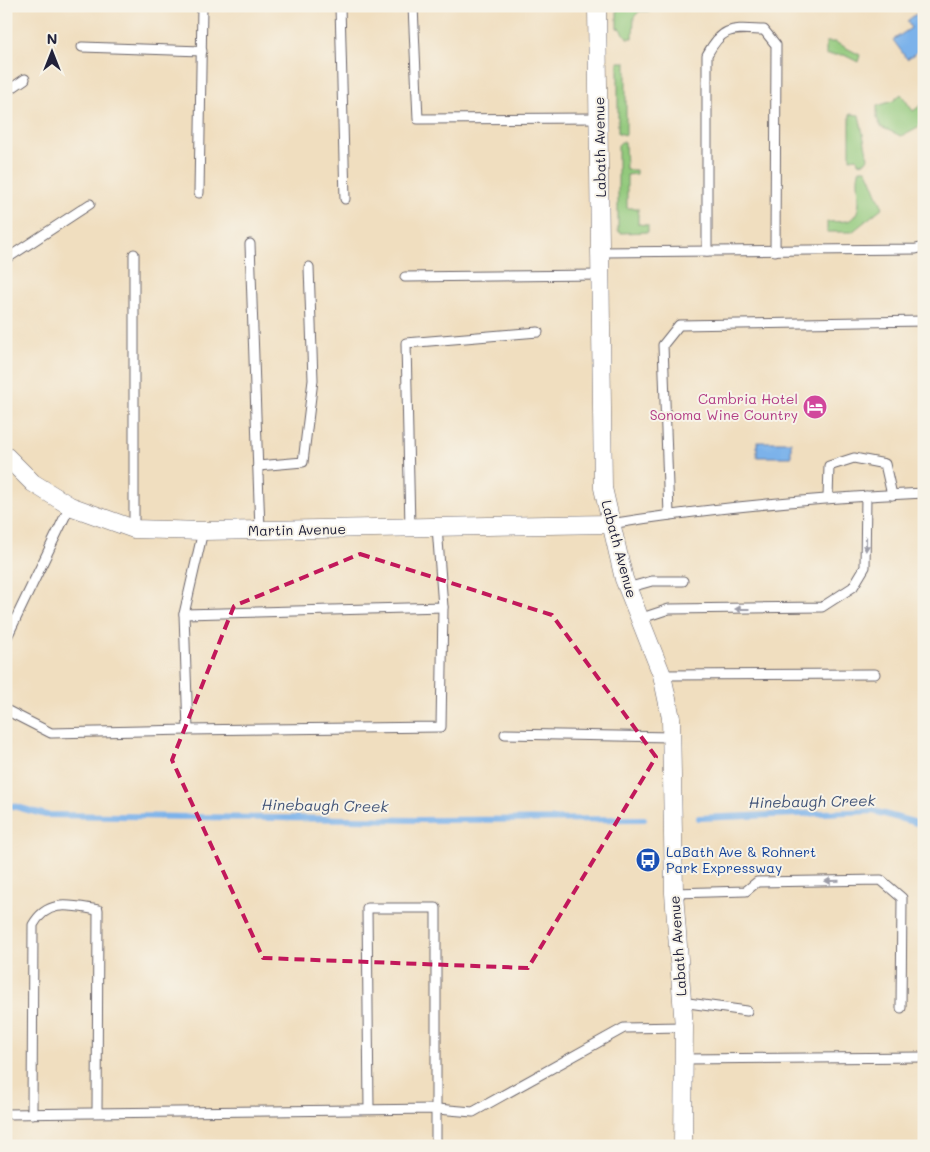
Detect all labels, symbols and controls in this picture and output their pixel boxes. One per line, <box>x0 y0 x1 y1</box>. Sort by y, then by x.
north arrow <box>28 28 78 78</box>
text: N <box>47 29 57 48</box>
street label: Labath Avenue <box>589 96 610 198</box>
place label: Cambria Hotel Sonoma Wine Country <box>650 389 798 424</box>
hotel icon: Cambria Hotel Sonoma Wine Country <box>802 394 828 420</box>
street label: Labath Avenue <box>597 498 642 600</box>
street label: Martin Avenue <box>248 519 346 540</box>
one-way arrow <box>861 537 869 553</box>
one-way arrow <box>734 605 750 613</box>
water label: Hinebaugh Creek <box>748 790 877 812</box>
water label: Hinebaugh Creek <box>261 794 390 816</box>
place label: LaBath Ave & Rohnert Park Expressway <box>666 842 816 877</box>
bus stop icon: LaBath Ave & Rohnert Park Expressway <box>635 847 661 873</box>
one-way arrow <box>824 877 840 885</box>
street label: Labath Avenue <box>665 895 690 997</box>

